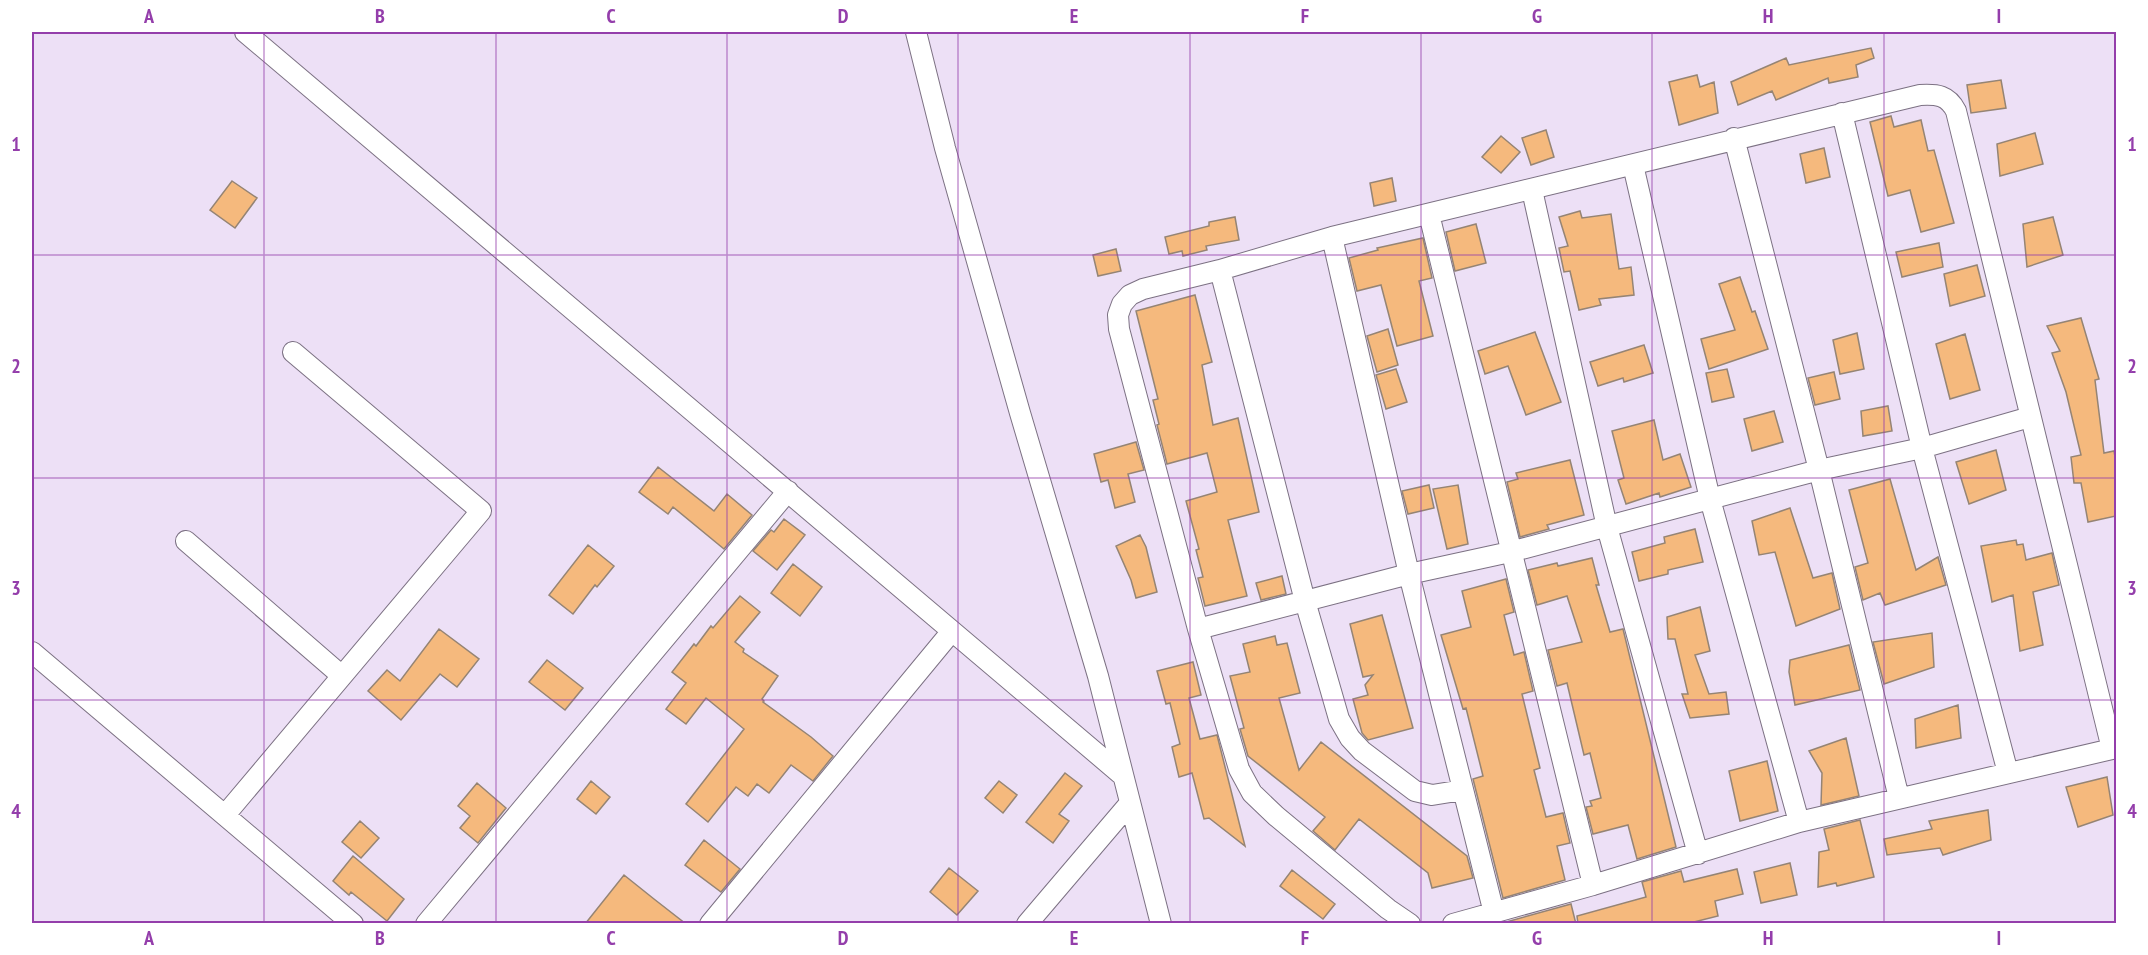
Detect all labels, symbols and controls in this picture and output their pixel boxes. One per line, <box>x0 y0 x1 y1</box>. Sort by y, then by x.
text: A <box>143 3 155 29</box>
text: B <box>375 3 385 29</box>
text: C <box>606 3 616 29</box>
text: D <box>838 3 849 29</box>
text: E <box>1070 3 1078 29</box>
text: F <box>1301 3 1309 29</box>
text: G <box>1532 3 1542 29</box>
text: H <box>1763 3 1773 29</box>
text: I <box>1997 3 2001 29</box>
text: 1 <box>11 131 21 157</box>
text: 1 <box>2127 131 2137 157</box>
text: 2 <box>11 353 21 379</box>
text: 2 <box>2127 353 2137 379</box>
text: 3 <box>11 575 21 601</box>
text: 3 <box>2127 575 2137 601</box>
text: 4 <box>11 798 21 824</box>
text: 4 <box>2127 798 2137 824</box>
text: A <box>143 925 155 951</box>
text: B <box>375 925 385 951</box>
text: C <box>606 925 616 951</box>
text: D <box>838 925 849 951</box>
text: E <box>1070 925 1078 951</box>
text: F <box>1301 925 1309 951</box>
text: G <box>1532 925 1542 951</box>
text: H <box>1763 925 1773 951</box>
text: I <box>1997 925 2001 951</box>

